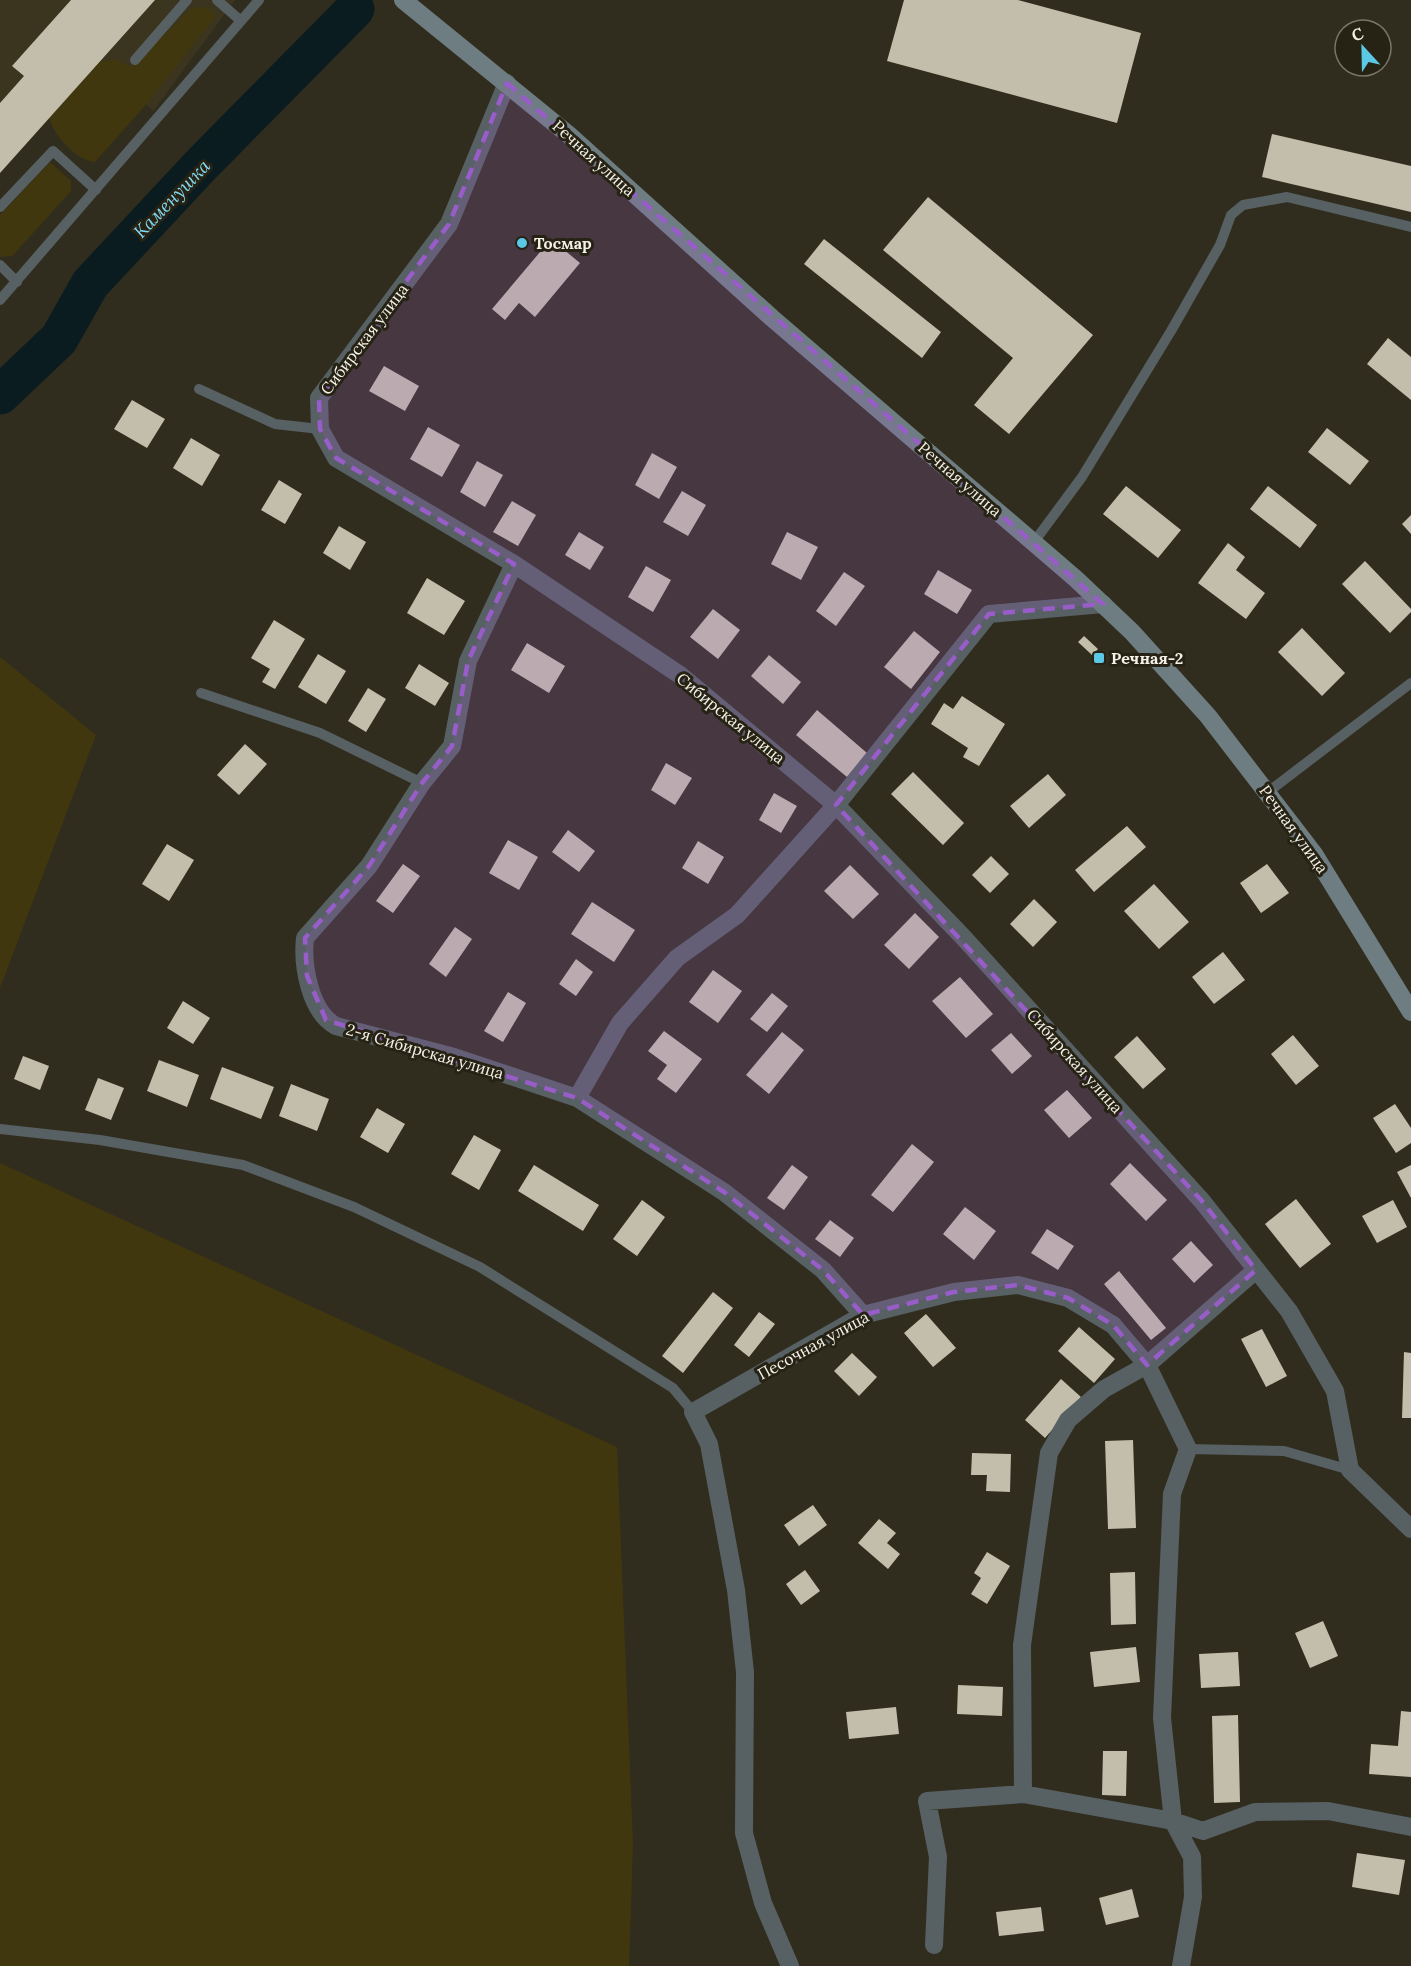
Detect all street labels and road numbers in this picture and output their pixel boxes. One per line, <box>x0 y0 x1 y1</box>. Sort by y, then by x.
street label: Речная улица <box>549 116 639 200</box>
street label: Сибирская улица <box>316 280 412 398</box>
street label: Речная улица <box>914 437 1006 521</box>
street label: Сибирская улица <box>673 668 789 768</box>
street label: Речная улица <box>1255 781 1333 877</box>
street label: Сибирская улица <box>1023 1005 1127 1117</box>
street label: 2-я Сибирская улица <box>344 1019 506 1083</box>
street label: Песочная улица <box>754 1306 872 1384</box>

